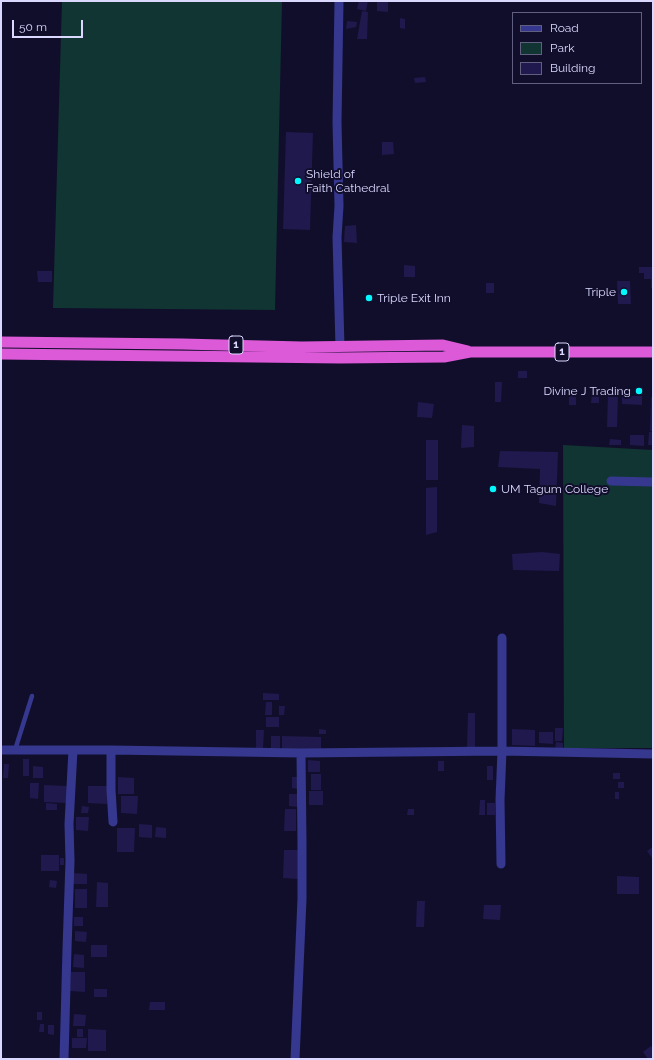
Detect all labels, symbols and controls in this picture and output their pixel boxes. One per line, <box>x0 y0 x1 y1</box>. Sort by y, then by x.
scale bar <box>14 12 85 38</box>
legend <box>512 12 642 84</box>
text: 50 m <box>19 20 47 34</box>
text: Road <box>550 21 579 35</box>
text: Park <box>550 41 575 55</box>
text: Building <box>550 61 596 75</box>
place label: Shield of Faith Cathedral <box>306 167 390 195</box>
marker: Shield of Faith Cathedral <box>293 176 303 186</box>
place label: Triple <box>585 285 616 299</box>
marker: Triple <box>619 287 629 297</box>
place label: Triple Exit Inn <box>377 291 451 305</box>
marker: Triple Exit Inn <box>364 293 374 303</box>
road number: 1 <box>229 336 243 354</box>
road number: 1 <box>555 343 569 361</box>
place label: Divine J Trading <box>543 384 631 398</box>
marker: Divine J Trading <box>634 386 644 396</box>
place label: UM Tagum College <box>501 482 608 496</box>
marker: UM Tagum College <box>488 484 498 494</box>

